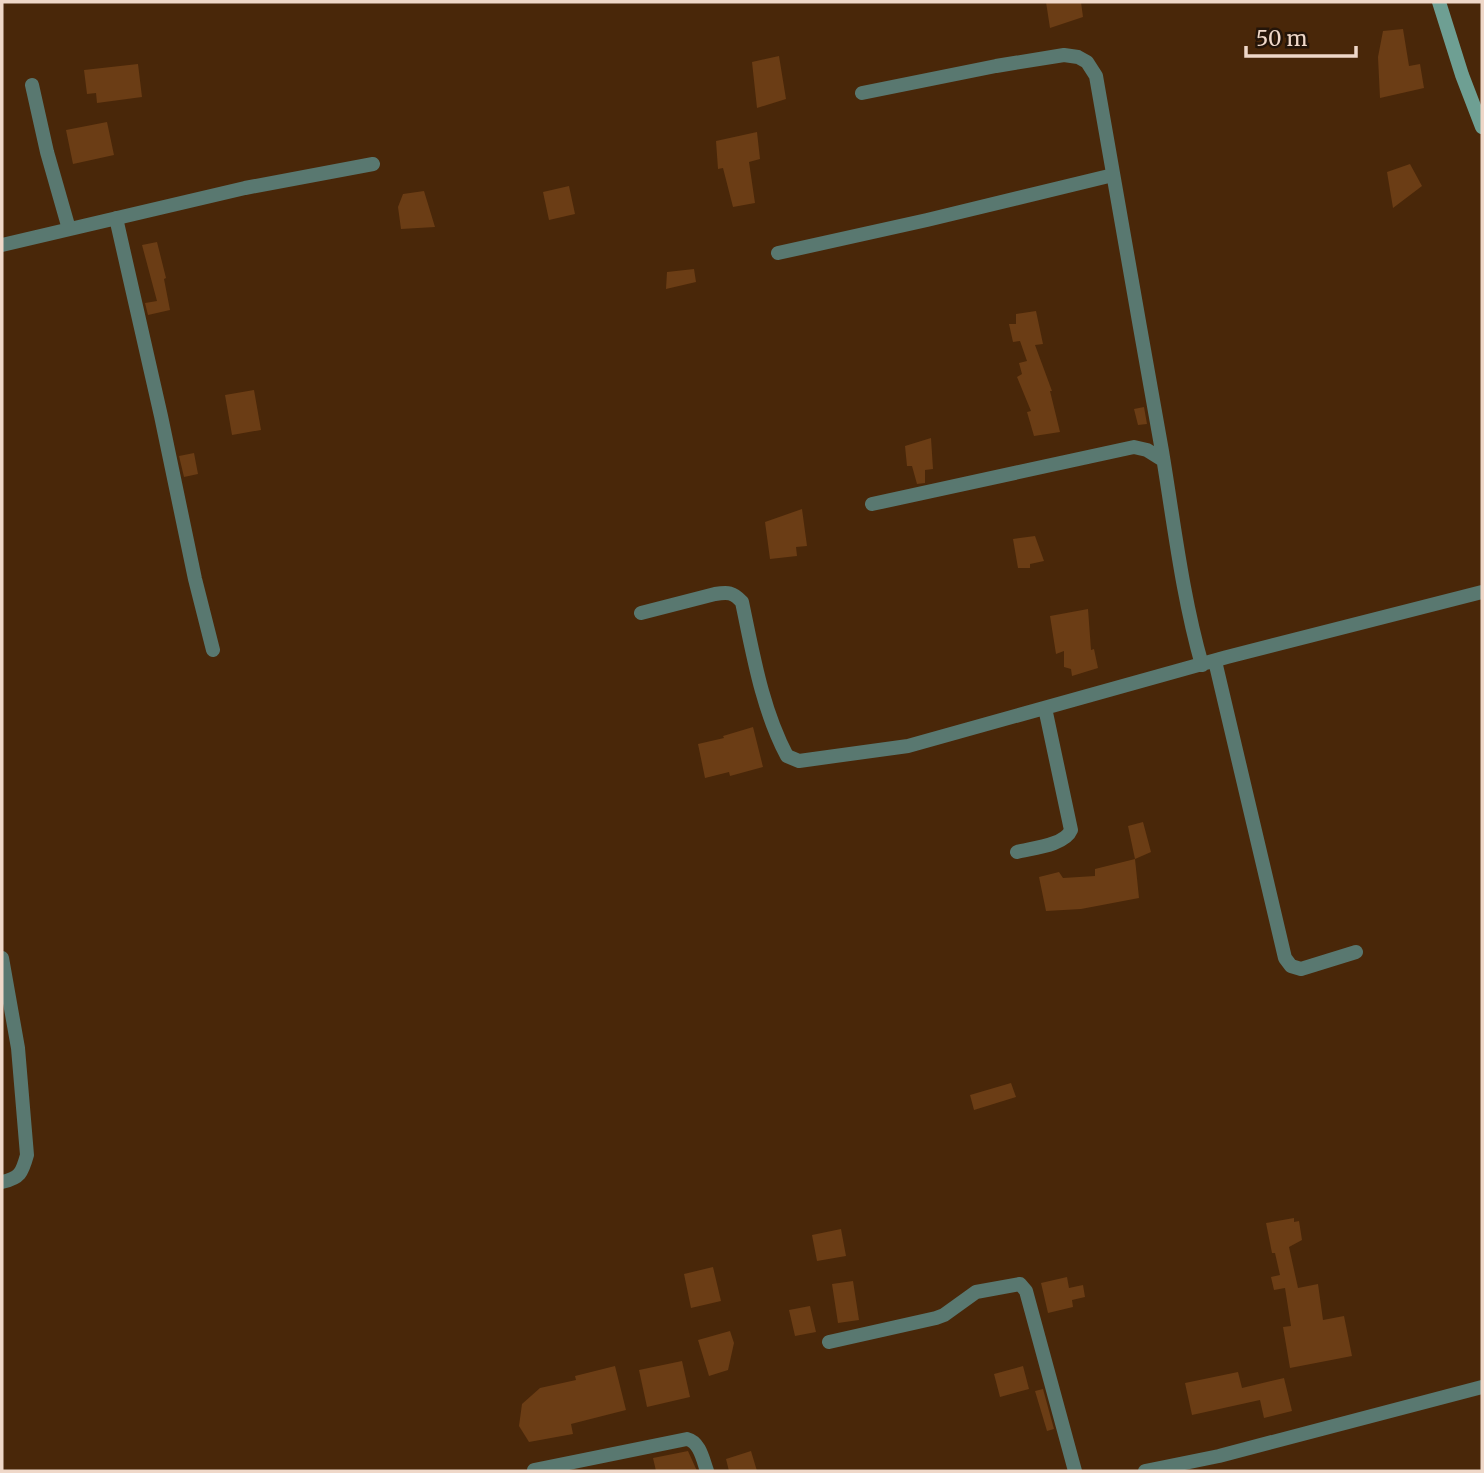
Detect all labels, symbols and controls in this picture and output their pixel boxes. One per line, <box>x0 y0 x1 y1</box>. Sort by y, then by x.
scale bar <box>1246 14 1356 58</box>
text: 50 m <box>1256 25 1307 52</box>

